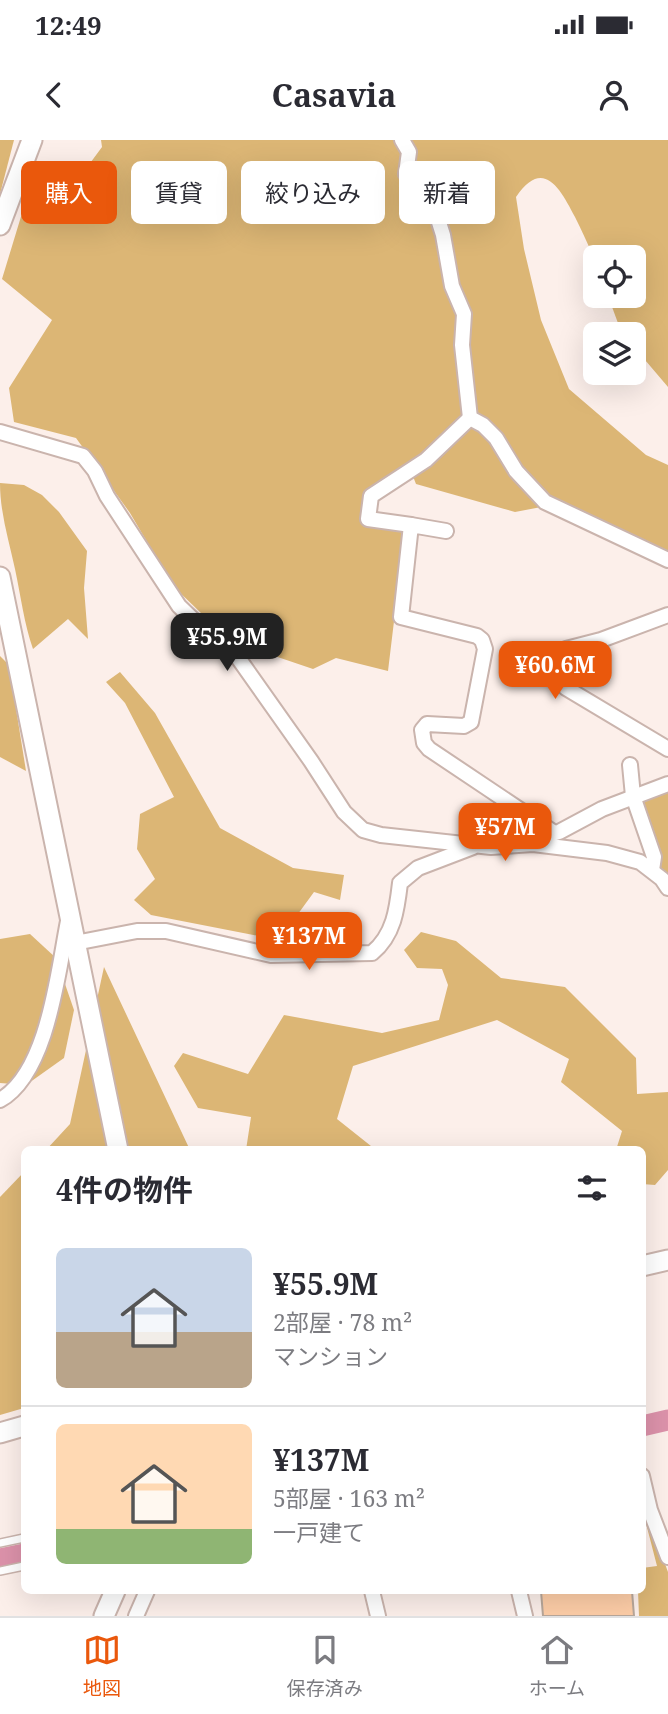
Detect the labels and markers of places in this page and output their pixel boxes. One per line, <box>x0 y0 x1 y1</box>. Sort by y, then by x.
pin: ¥55.9M <box>170 614 284 673</box>
pin: ¥60.6M <box>498 642 612 701</box>
pin: ¥57M <box>464 804 546 863</box>
pin: ¥137M <box>260 912 358 972</box>

